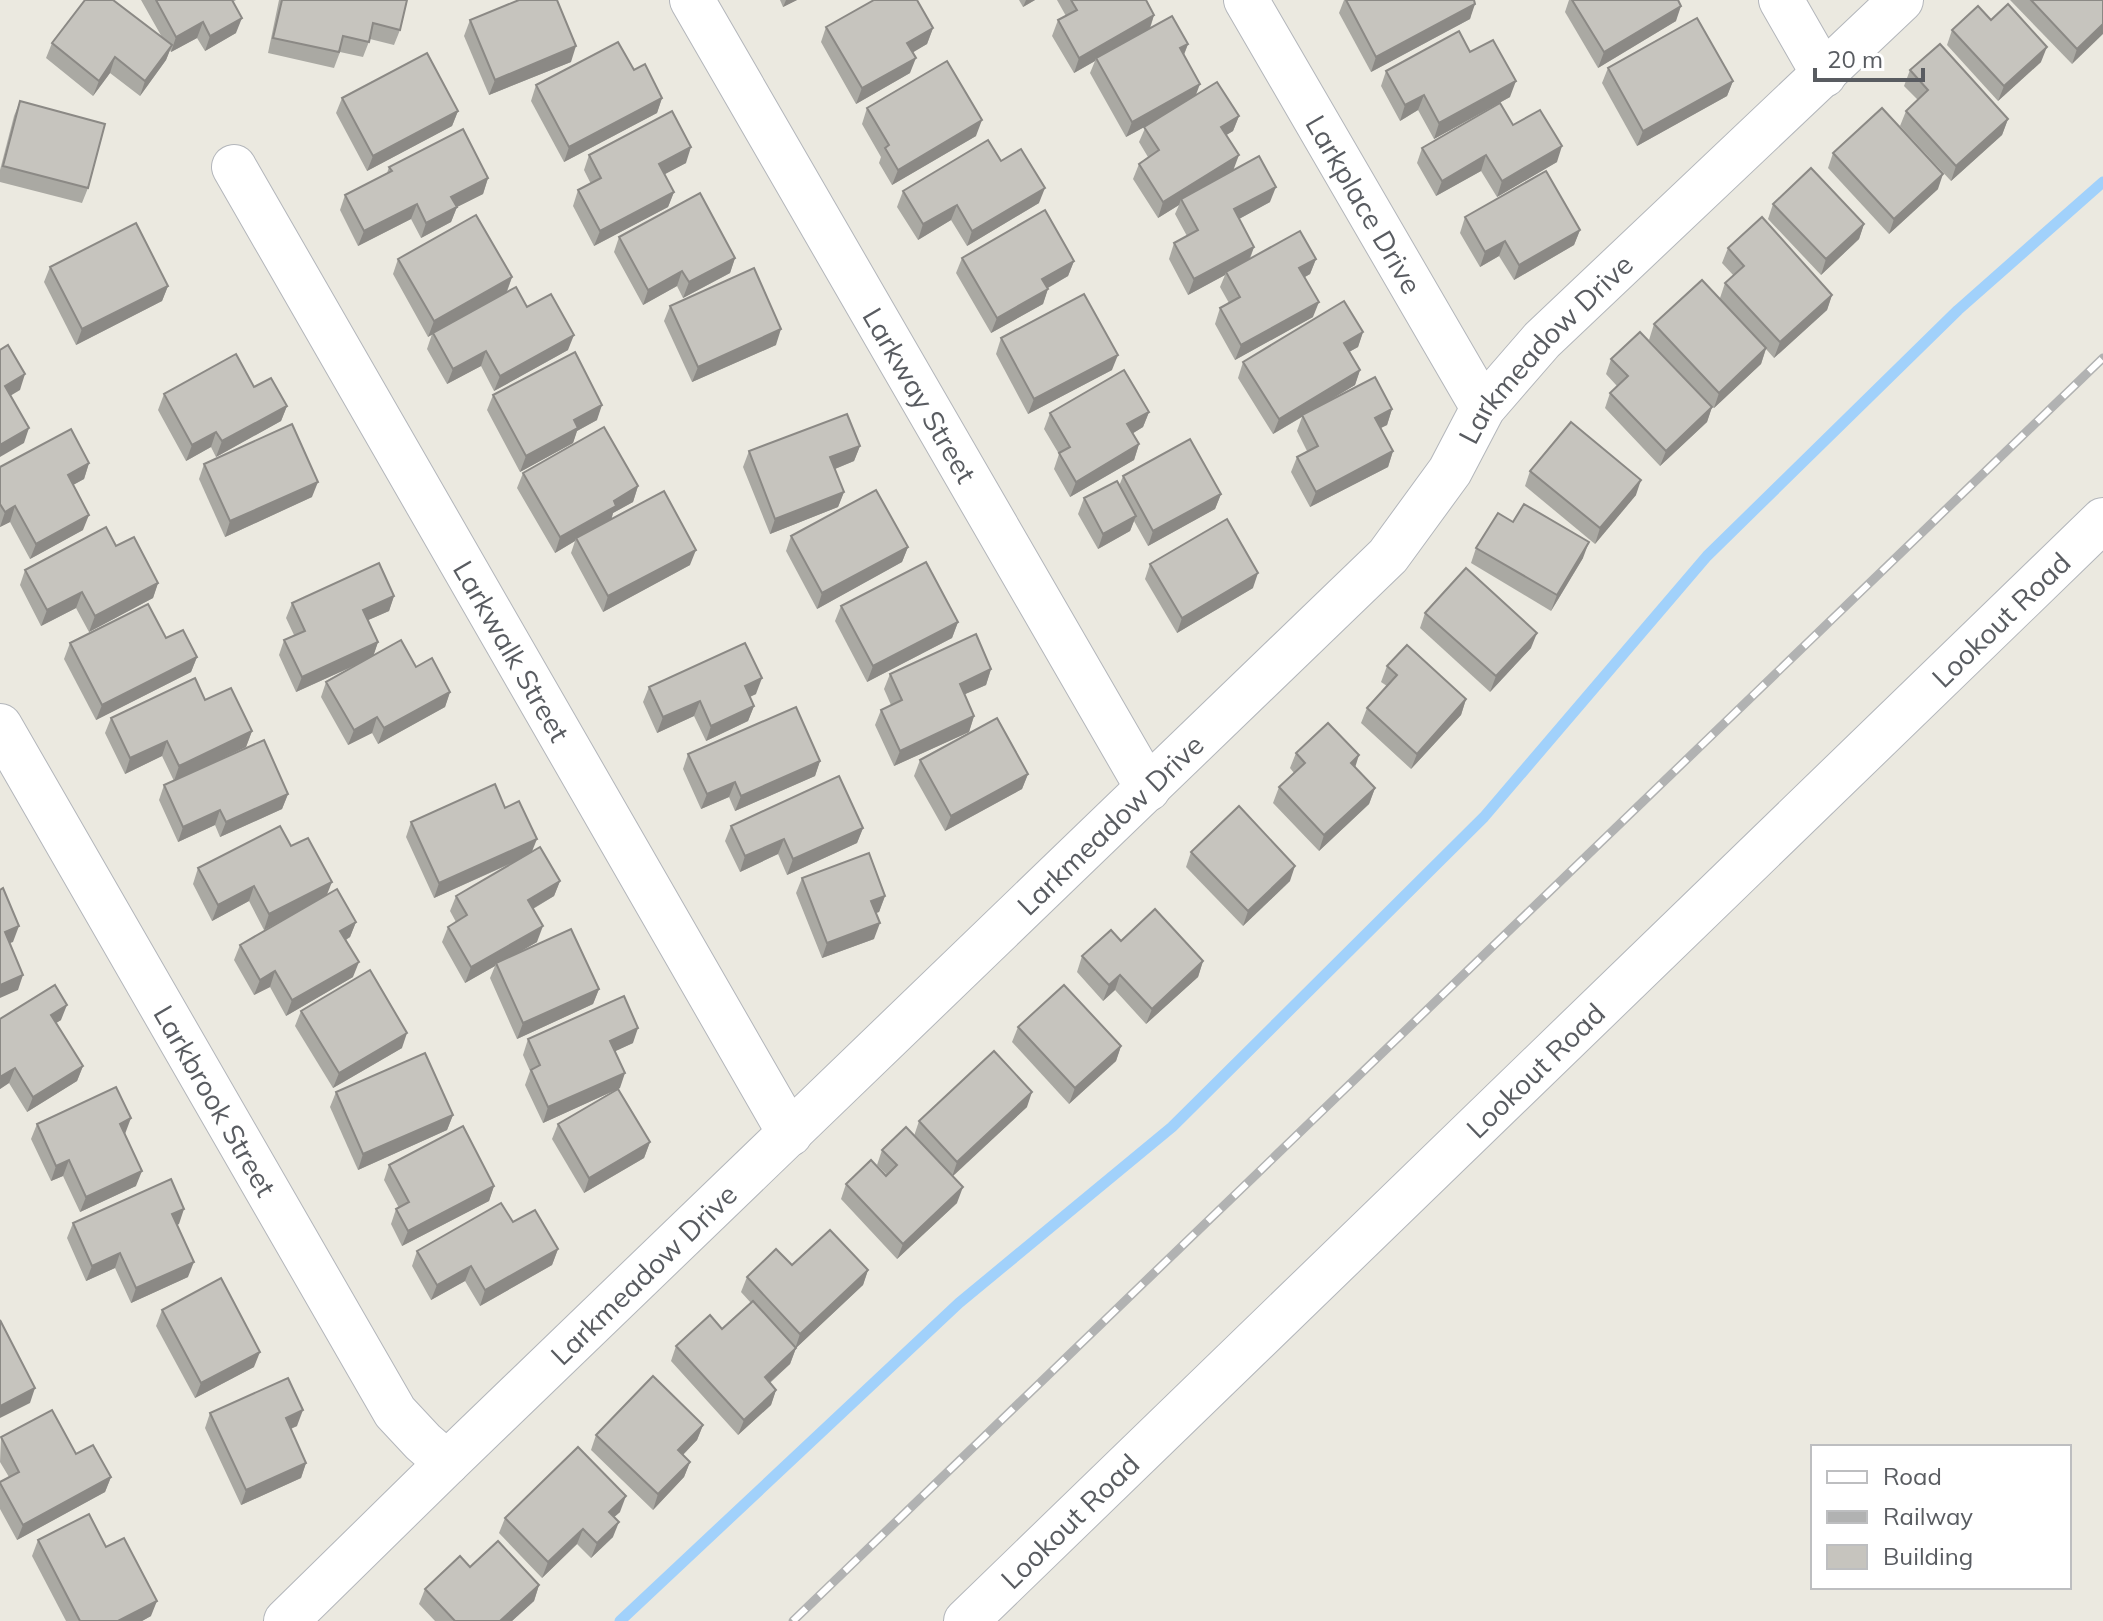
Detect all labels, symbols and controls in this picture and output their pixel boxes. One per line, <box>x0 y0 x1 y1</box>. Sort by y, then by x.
scale bar <box>1815 32 1923 82</box>
text: 20 m <box>1827 44 1883 74</box>
street label: Larkplace Drive <box>1299 108 1430 300</box>
street label: Larkmeadow Drive <box>1450 246 1640 449</box>
street label: Larkway Street <box>856 301 985 489</box>
street label: Lookout Road <box>1924 544 2077 694</box>
street label: Larkwalk Street <box>446 554 578 748</box>
street label: Larkmeadow Drive <box>1009 727 1210 922</box>
street label: Lookout Road <box>1458 995 1611 1145</box>
street label: Larkbrook Street <box>147 999 284 1202</box>
street label: Larkmeadow Drive <box>543 1176 744 1372</box>
legend <box>1811 1445 2071 1589</box>
street label: Lookout Road <box>993 1446 1146 1596</box>
text: Road <box>1883 1461 1942 1491</box>
text: Railway <box>1883 1501 1973 1531</box>
text: Building <box>1883 1541 1973 1571</box>

